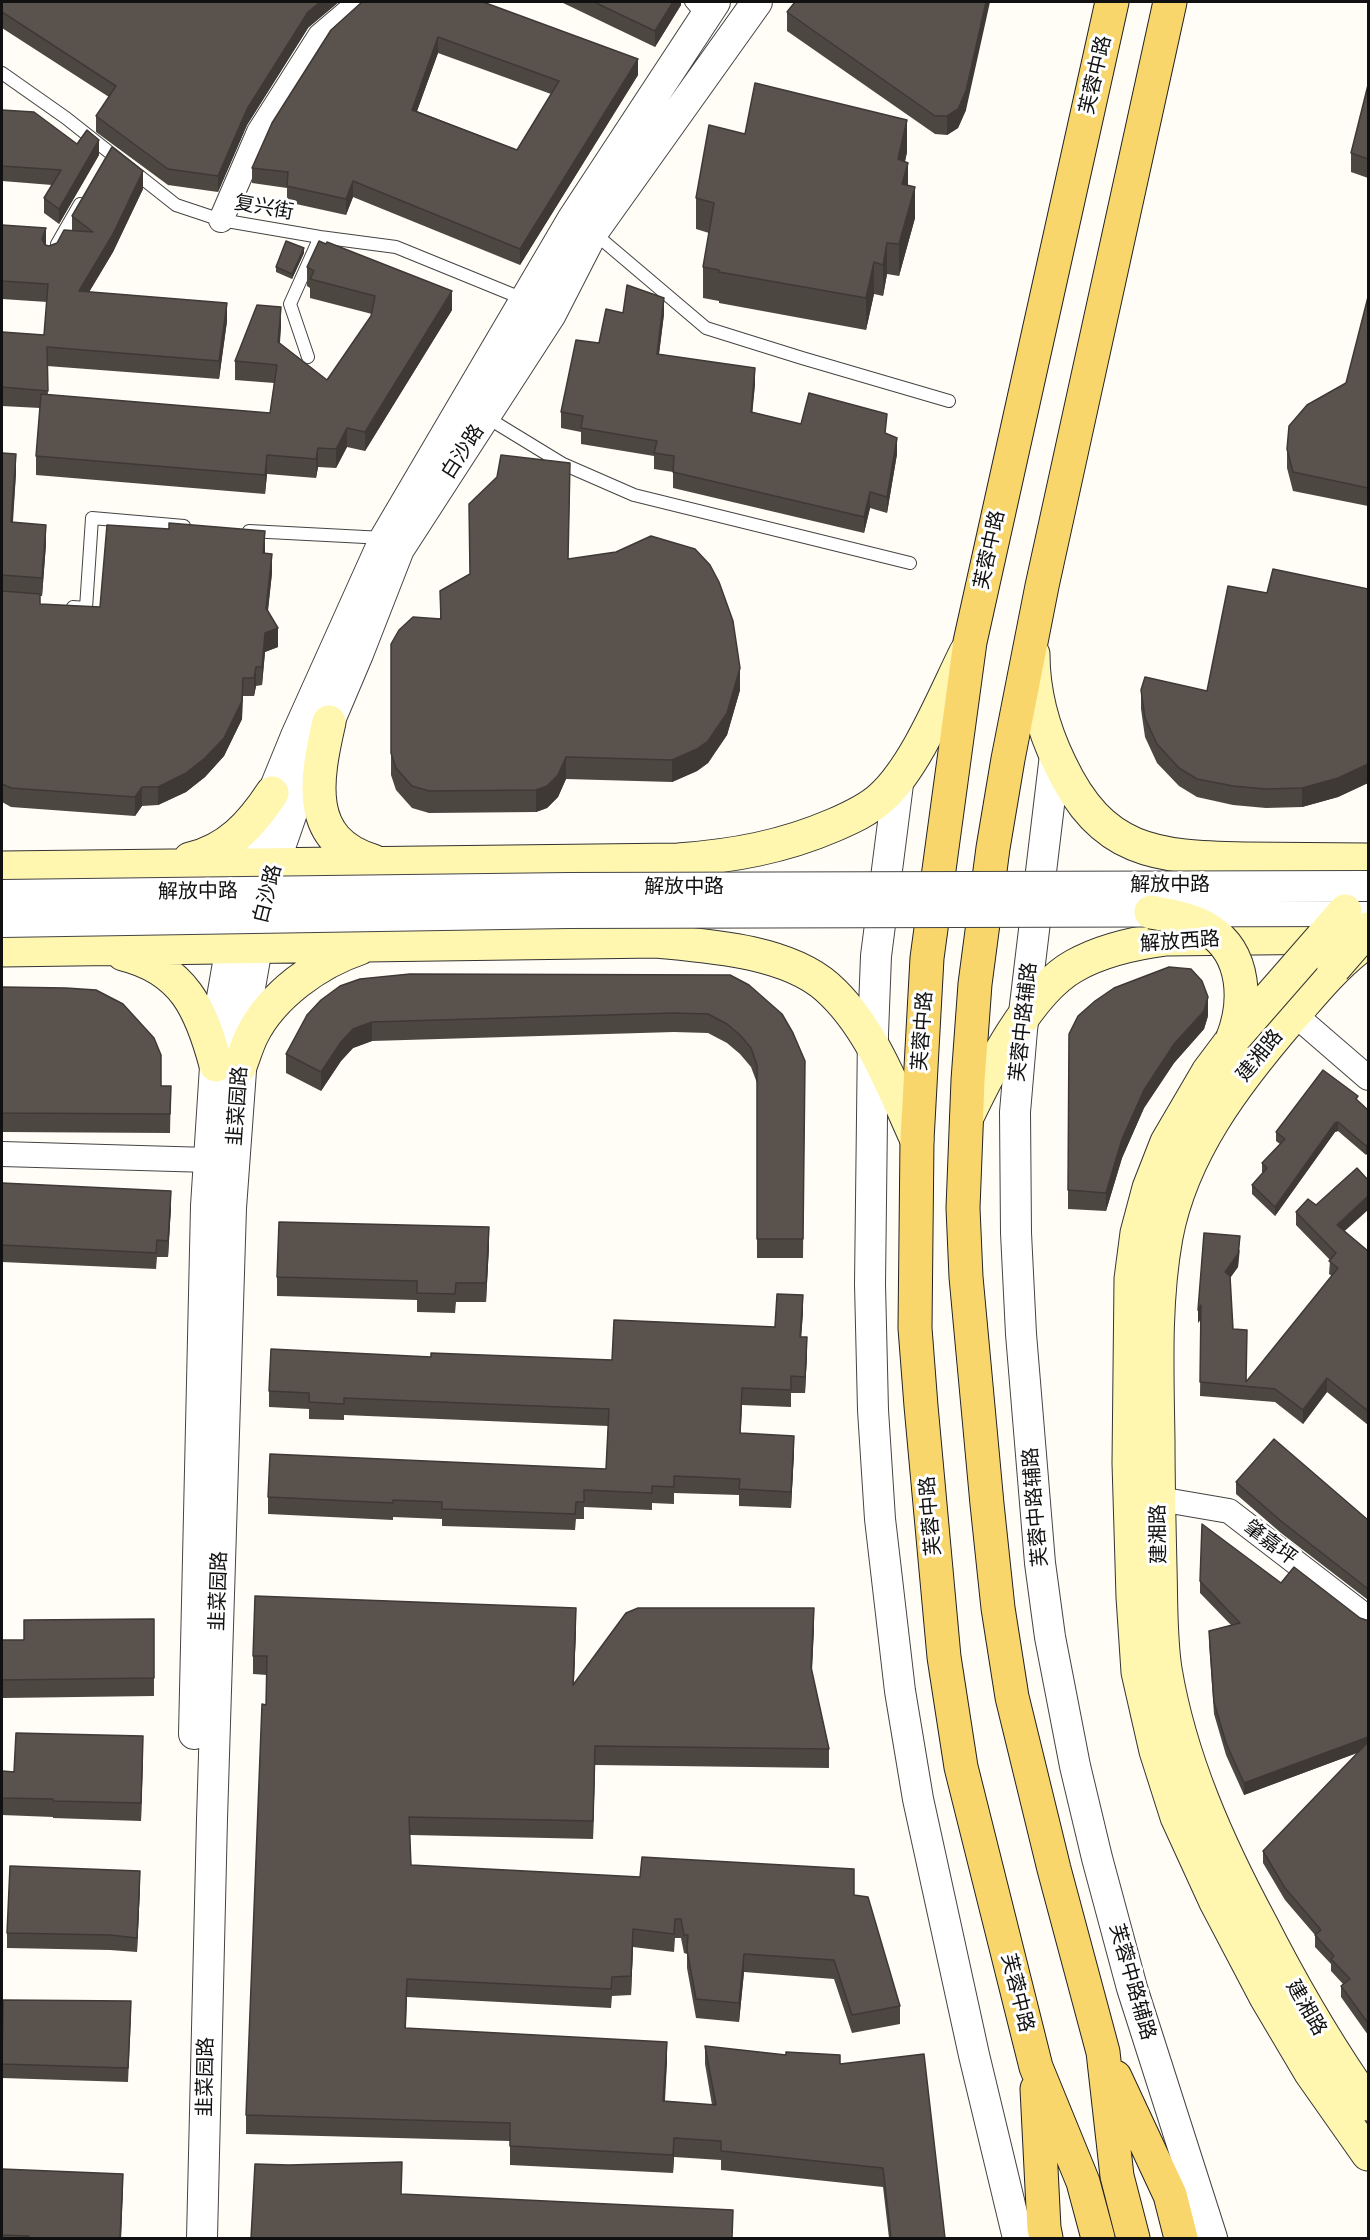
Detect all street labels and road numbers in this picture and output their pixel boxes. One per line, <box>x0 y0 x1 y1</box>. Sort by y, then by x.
street label: 芙蓉中路 <box>1075 33 1117 117</box>
street label: 复兴街 <box>232 191 296 225</box>
street label: 白沙路 <box>437 420 489 484</box>
street label: 芙蓉中路 <box>970 508 1010 592</box>
street label: 白沙路 <box>249 862 287 926</box>
street label: 解放中路 <box>1130 873 1210 897</box>
street label: 解放中路 <box>644 875 724 899</box>
street label: 解放中路 <box>158 879 238 905</box>
street label: 解放西路 <box>1139 927 1221 957</box>
street label: 芙蓉中路辅路 <box>1006 961 1042 1083</box>
street label: 芙蓉中路 <box>908 990 938 1072</box>
street label: 建湘路 <box>1232 1025 1288 1087</box>
street label: 韭菜园路 <box>223 1065 253 1147</box>
street label: 芙蓉中路辅路 <box>1019 1446 1053 1568</box>
street label: 芙蓉中路 <box>916 1475 946 1557</box>
street label: 建湘路 <box>1146 1504 1172 1564</box>
street label: 肇嘉坪 <box>1239 1515 1301 1571</box>
street label: 韭菜园路 <box>206 1551 232 1631</box>
street label: 芙蓉中路辅路 <box>1104 1921 1160 2043</box>
street label: 芙蓉中路 <box>996 1951 1038 2035</box>
street label: 建湘路 <box>1281 1976 1331 2040</box>
street label: 韭菜园路 <box>193 2037 219 2117</box>

